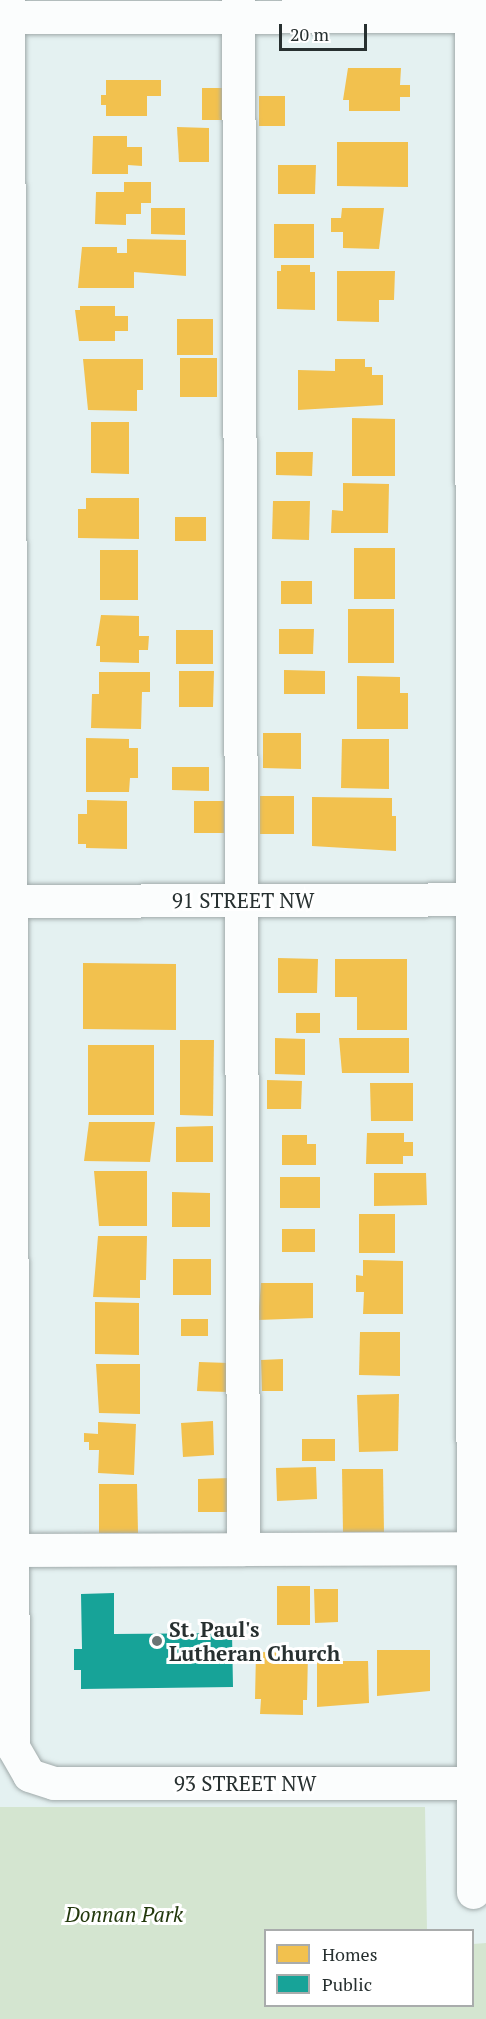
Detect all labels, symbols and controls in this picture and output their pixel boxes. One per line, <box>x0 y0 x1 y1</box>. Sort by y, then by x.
scale bar <box>282 12 370 50</box>
text: 20 m <box>290 22 329 46</box>
street label: 91 STREET NW <box>172 887 314 913</box>
place label: St. Paul's Lutheran Church <box>169 1616 340 1666</box>
marker: St. Paul's Lutheran Church <box>150 1634 164 1648</box>
street label: 93 STREET NW <box>174 1770 316 1796</box>
park label: Donnan Park <box>65 1901 183 1927</box>
legend <box>264 1929 474 2007</box>
text: Homes <box>322 1942 377 1966</box>
text: Public <box>322 1972 372 1996</box>

